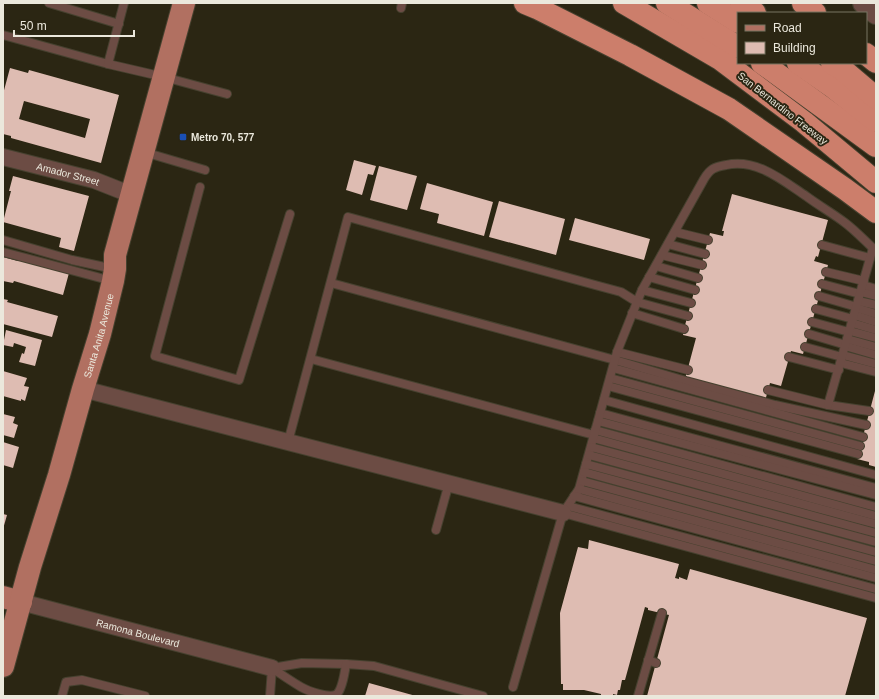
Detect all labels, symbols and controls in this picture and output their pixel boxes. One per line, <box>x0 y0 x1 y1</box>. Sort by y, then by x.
scale bar <box>14 12 134 38</box>
legend <box>737 12 867 64</box>
text: 50 m <box>20 19 47 33</box>
text: Road <box>773 21 802 35</box>
text: Building <box>773 41 816 55</box>
street label: San Bernardino Freeway <box>736 70 830 147</box>
marker: Metro 70, 577 <box>178 132 188 142</box>
place label: Metro 70, 577 <box>191 132 255 143</box>
street label: Amador Street <box>35 161 101 188</box>
street label: Santa Anita Avenue <box>82 292 116 379</box>
street label: Ramona Boulevard <box>95 617 181 649</box>

